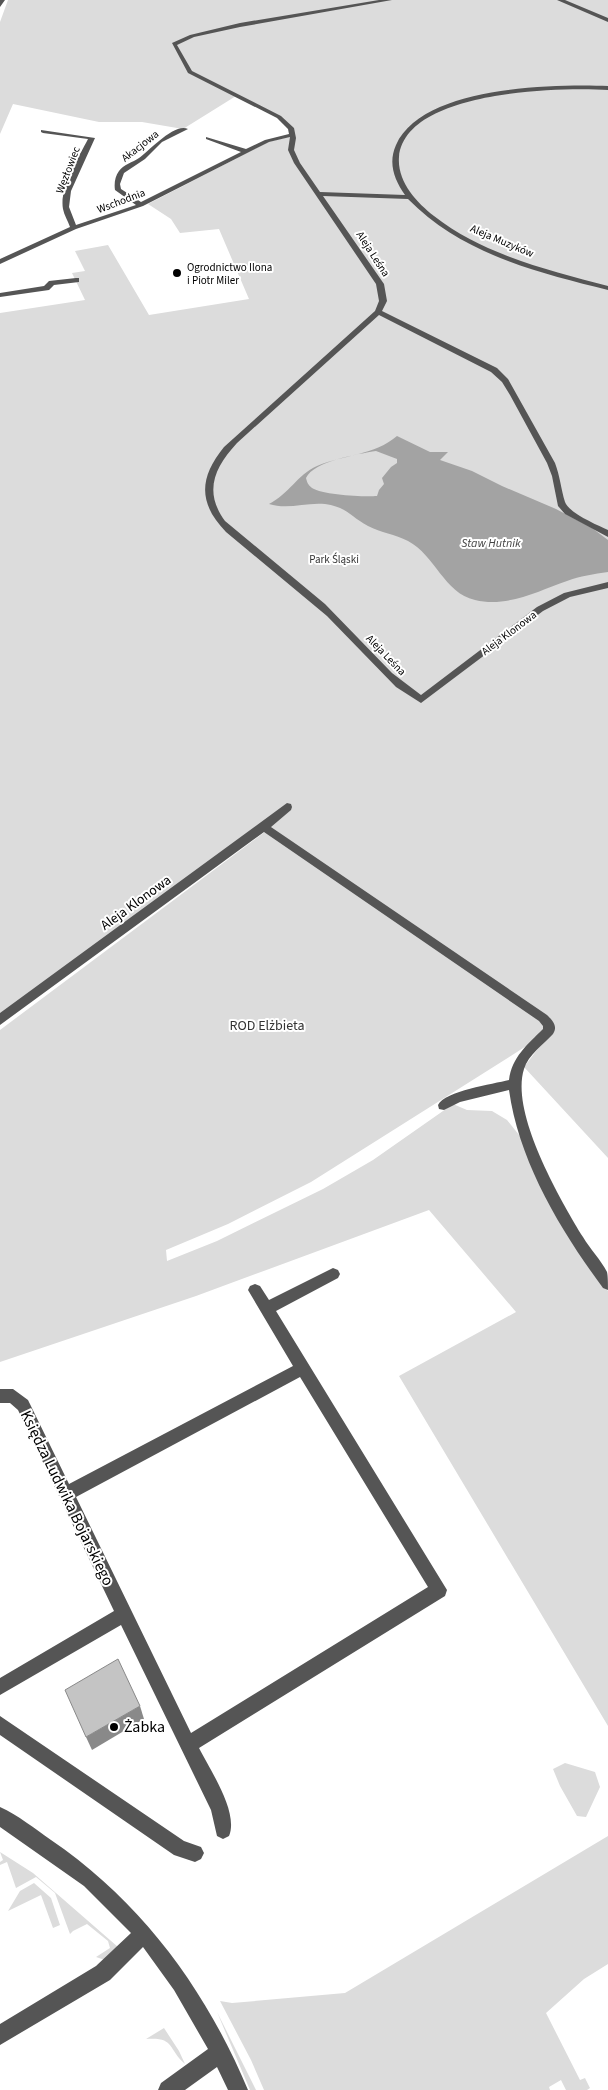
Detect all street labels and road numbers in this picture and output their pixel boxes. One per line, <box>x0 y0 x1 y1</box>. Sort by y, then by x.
street label: Akacjowa <box>118 127 162 165</box>
street label: Węzłowiec <box>52 144 84 196</box>
street label: Wschodnia <box>95 185 147 217</box>
street label: Aleja Muzyków <box>468 221 536 261</box>
street label: Aleja Leśna <box>353 228 393 280</box>
street label: Aleja Klonowa <box>478 607 540 659</box>
street label: Aleja Leśna <box>363 631 409 679</box>
street label: Aleja Klonowa <box>97 871 175 935</box>
street label: Księdza Ludwika Bojarskiego <box>15 1407 119 1589</box>

